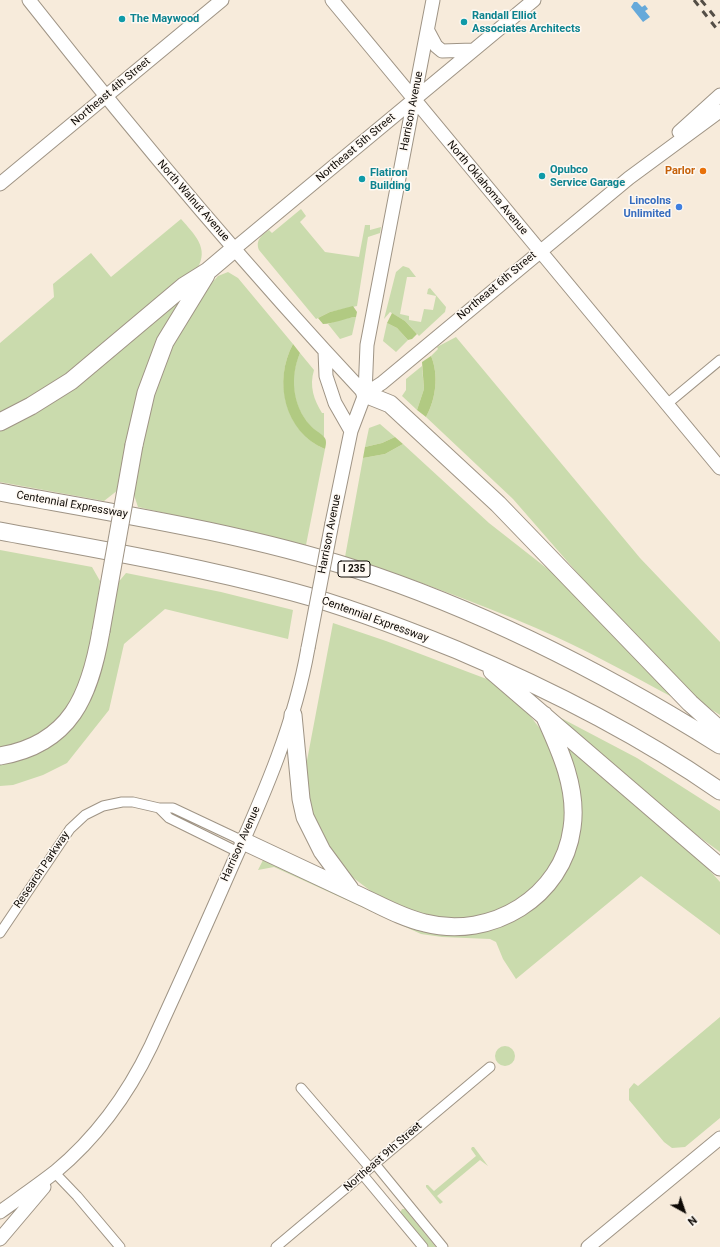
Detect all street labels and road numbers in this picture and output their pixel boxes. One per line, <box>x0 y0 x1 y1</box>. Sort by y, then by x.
street label: Northeast 4th Street <box>69 55 153 129</box>
street label: Harrison Avenue <box>398 70 426 152</box>
street label: Northeast 5th Street <box>314 111 398 185</box>
street label: North Oklahoma Avenue <box>444 138 530 238</box>
street label: North Walnut Avenue <box>154 158 232 244</box>
street label: Northeast 6th Street <box>455 249 539 323</box>
street label: Centennial Expressway <box>15 489 129 521</box>
street label: Harrison Avenue <box>316 493 344 575</box>
road number: I 235 <box>338 561 370 577</box>
street label: Centennial Expressway <box>320 595 430 645</box>
street label: Harrison Avenue <box>219 804 263 884</box>
street label: Research Parkway <box>11 829 73 911</box>
street label: Northeast 9th Street <box>341 1119 425 1195</box>

